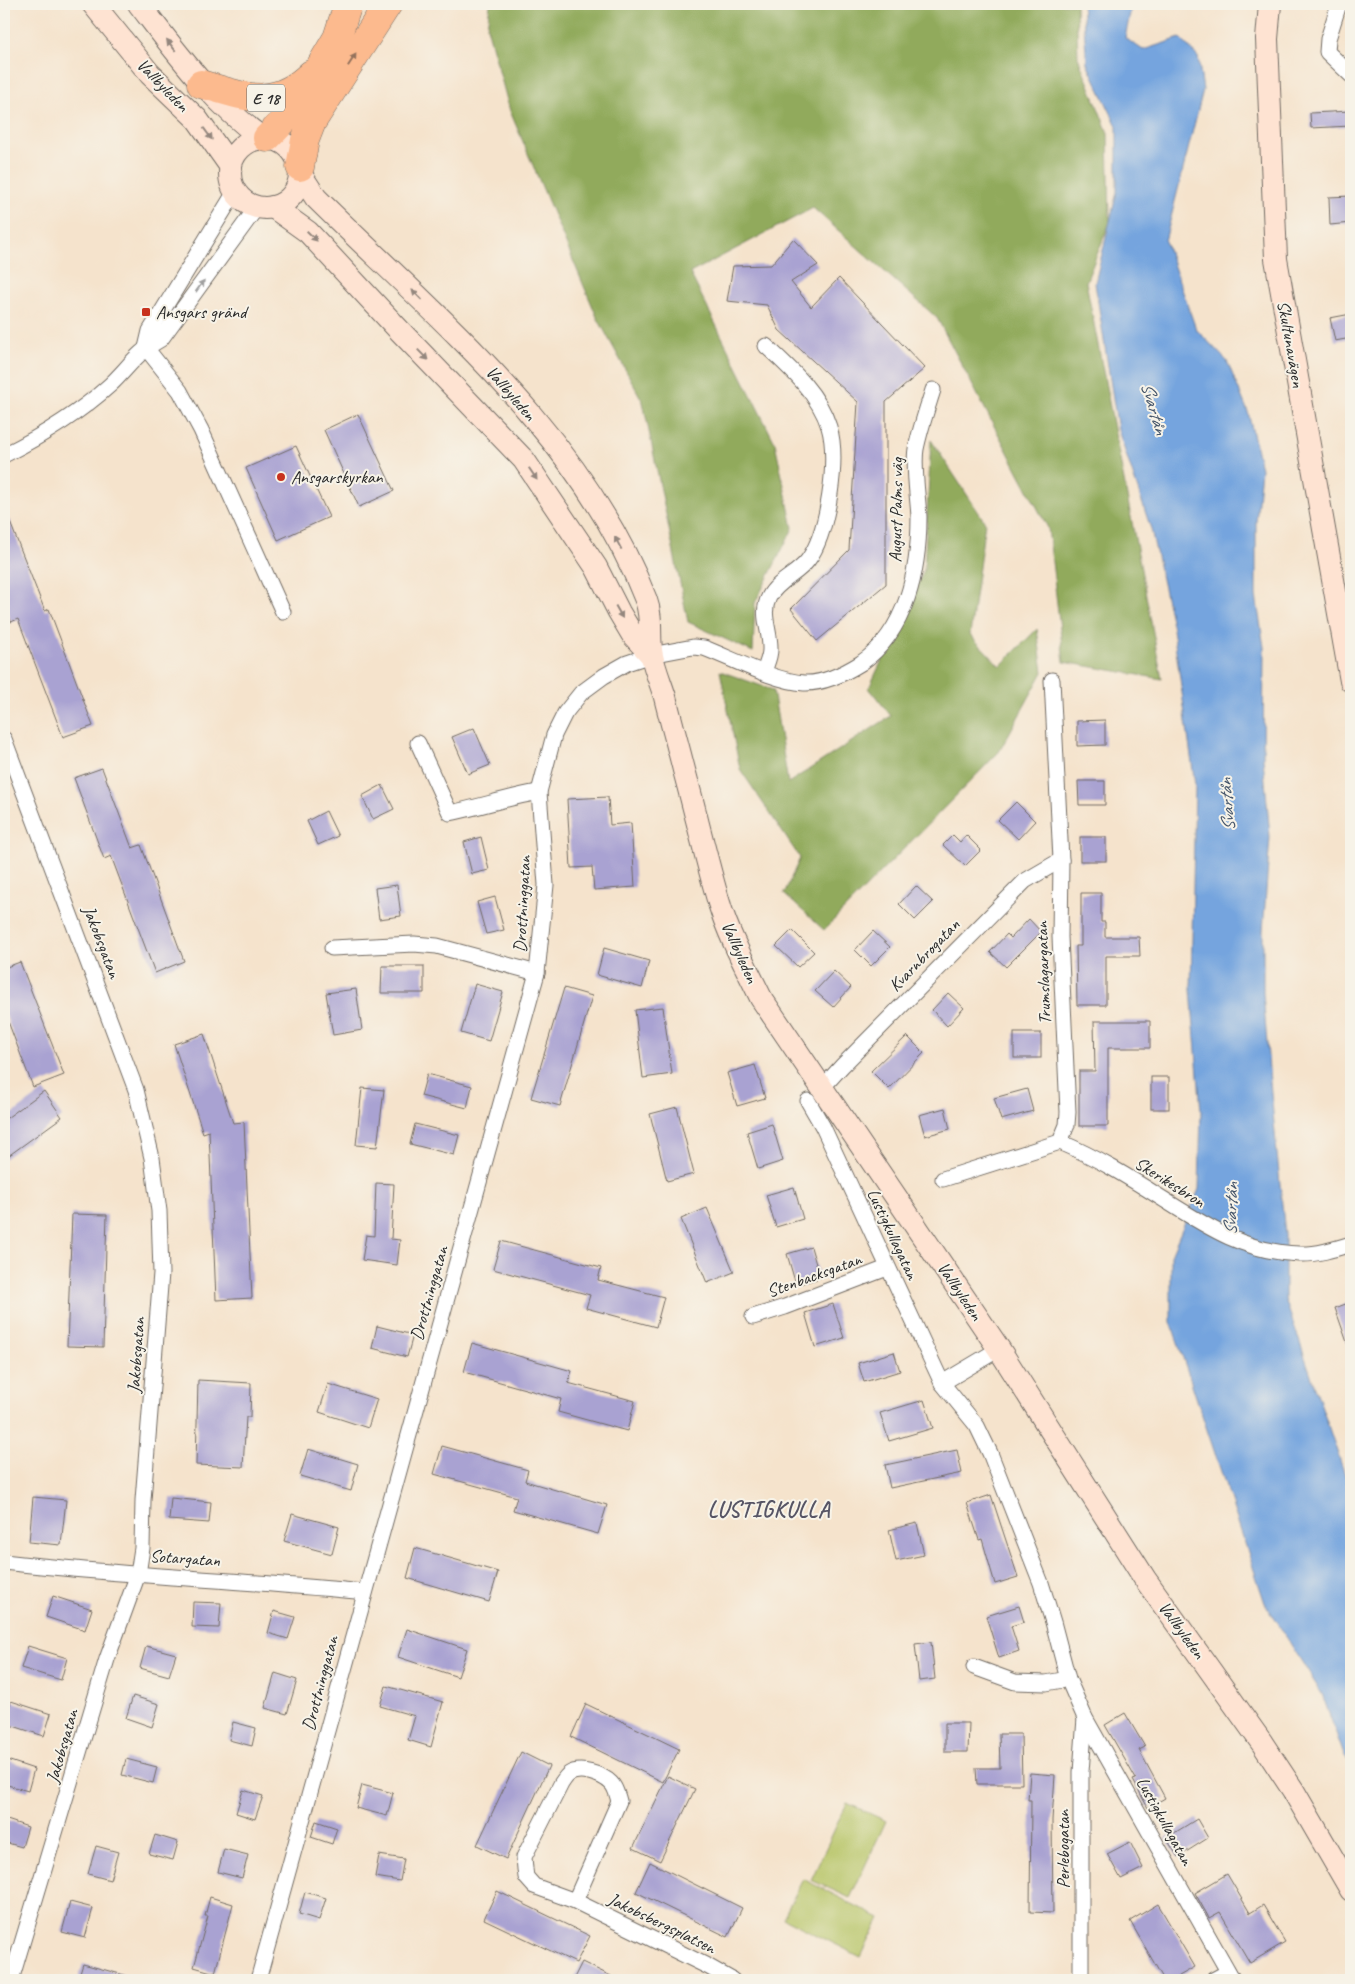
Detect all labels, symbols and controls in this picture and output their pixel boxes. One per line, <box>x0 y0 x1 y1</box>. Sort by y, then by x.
one-way arrow <box>166 39 177 52</box>
one-way arrow <box>347 53 357 67</box>
street label: Vallbyleden <box>132 54 194 117</box>
road number: E 18 <box>247 85 285 112</box>
one-way arrow <box>203 128 213 141</box>
one-way arrow <box>306 230 318 242</box>
one-way arrow <box>194 279 204 292</box>
one-way arrow <box>412 290 424 302</box>
street label: Skultunavägen <box>1273 299 1310 390</box>
place label: Ansgars gränd <box>156 301 249 323</box>
marker: Ansgars gränd <box>140 306 152 318</box>
one-way arrow <box>417 348 429 360</box>
street label: Vallbyleden <box>481 361 541 426</box>
water label: Svartån <box>1135 380 1173 438</box>
street label: August Palms väg <box>884 456 908 563</box>
place label: Ansgarskyrkan <box>291 466 384 488</box>
one-way arrow <box>529 467 538 481</box>
marker: Ansgarskyrkan <box>275 471 287 483</box>
one-way arrow <box>614 536 623 549</box>
one-way arrow <box>615 604 623 619</box>
water label: Svartån <box>1213 776 1241 832</box>
street label: Drottninggatan <box>508 854 536 953</box>
street label: Jakobsgatan <box>78 902 126 982</box>
street label: Kvarnbrogatan <box>884 913 965 996</box>
street label: Vallbyleden <box>717 917 764 987</box>
street label: Trumslagargatan <box>1030 920 1056 1025</box>
street label: Skerikesbron <box>1131 1152 1210 1213</box>
water label: Svartån <box>1218 1181 1244 1236</box>
street label: Lustigkullagatan <box>862 1185 924 1284</box>
street label: Drottninggatan <box>405 1242 453 1343</box>
street label: Stenbacksgatan <box>764 1247 865 1302</box>
street label: Vallbyleden <box>932 1258 988 1325</box>
street label: Jakobsgatan <box>122 1316 150 1395</box>
district label: LUSTIGKULLA <box>708 1496 831 1524</box>
street label: Sotargatan <box>149 1545 222 1571</box>
street label: Vallbyleden <box>1154 1597 1211 1664</box>
street label: Drottninggatan <box>297 1632 343 1733</box>
street label: Jakobsgatan <box>41 1706 83 1786</box>
street label: Lustigkullagatan <box>1132 1773 1199 1870</box>
street label: Perlebogatan <box>1052 1809 1074 1888</box>
street label: Jakobsbergsplatsen <box>604 1887 720 1959</box>

